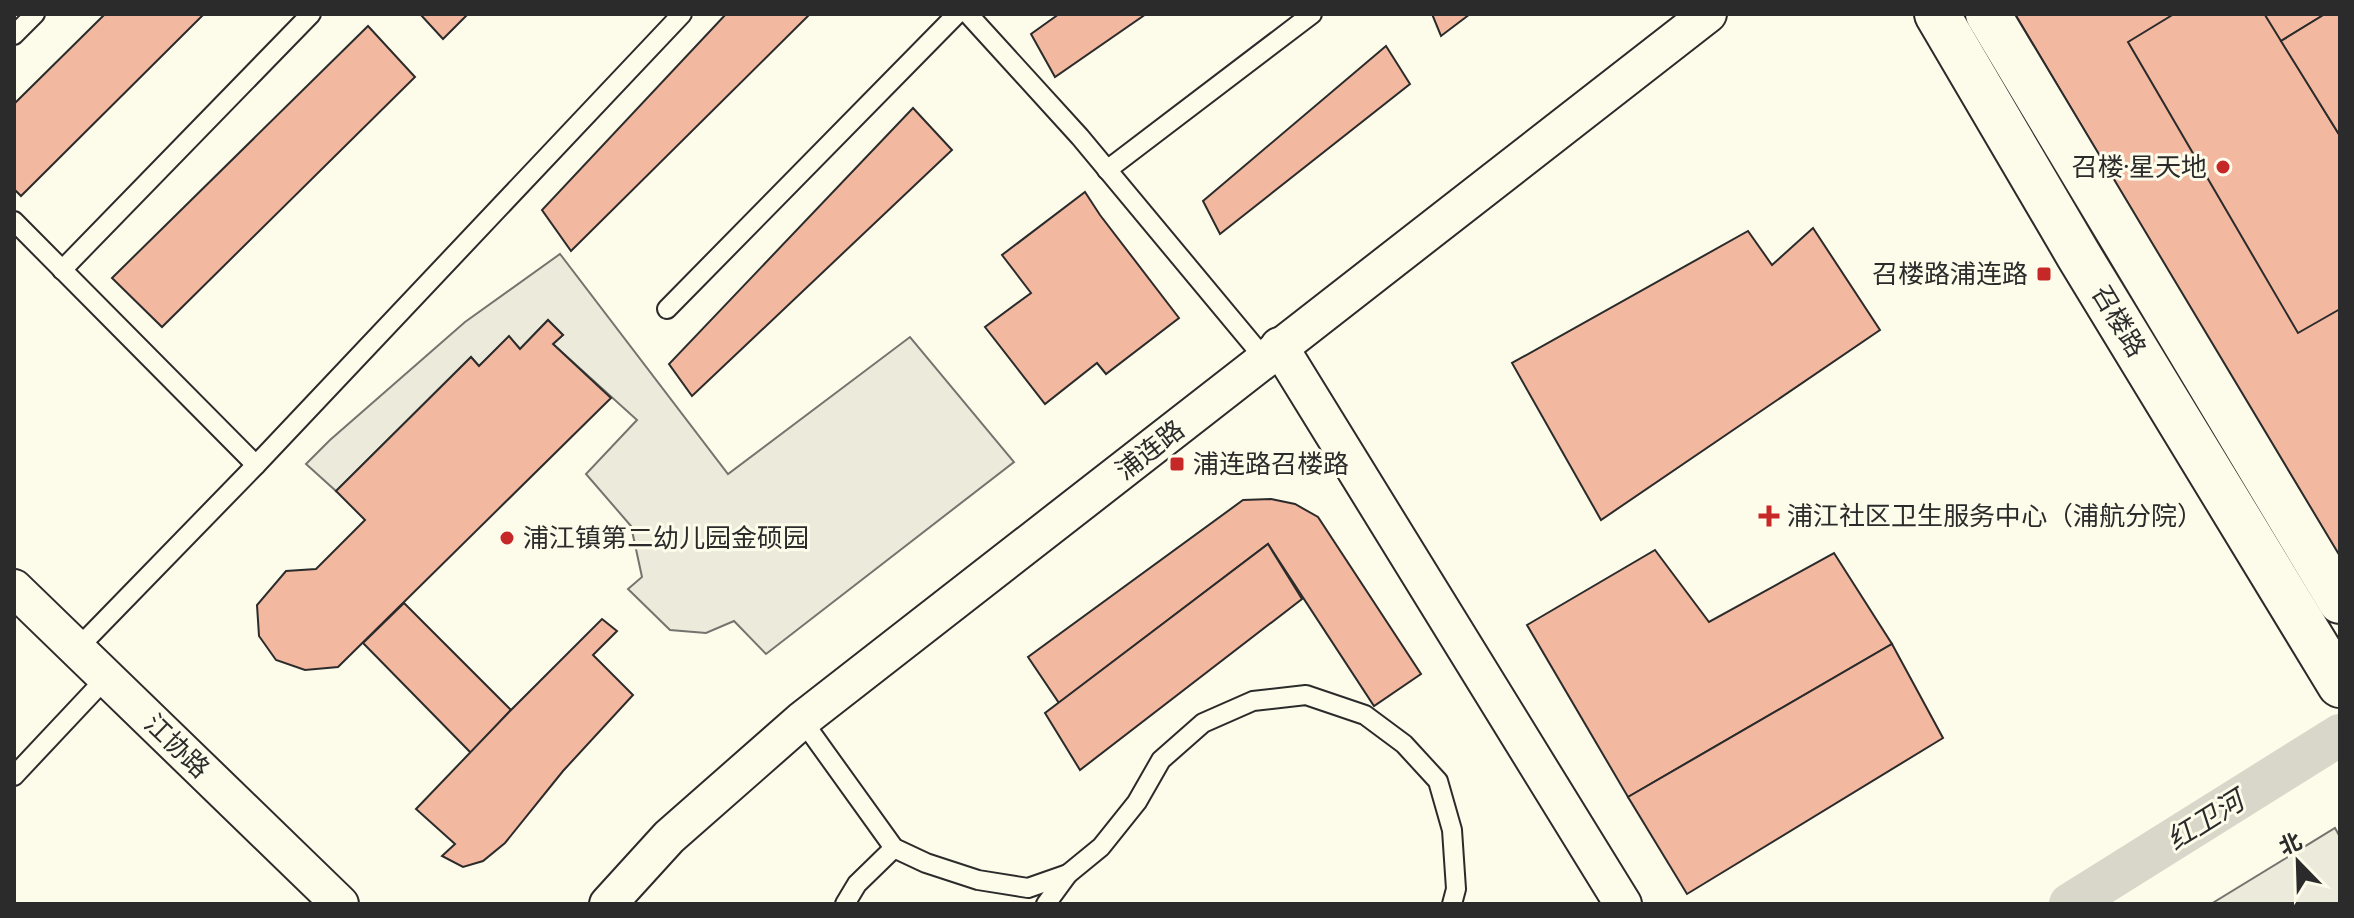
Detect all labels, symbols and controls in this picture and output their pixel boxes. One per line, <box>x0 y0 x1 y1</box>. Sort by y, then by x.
place label: 召楼·星天地 <box>2071 149 2207 185</box>
marker: 召楼·星天地 <box>2214 158 2232 176</box>
place label: 召楼路浦连路 <box>1872 256 2028 292</box>
marker: 召楼路浦连路 <box>2035 265 2053 283</box>
street label: 召楼路 <box>2083 278 2155 364</box>
street label: 浦连路 <box>1108 412 1192 488</box>
place label: 浦连路召楼路 <box>1193 446 1349 482</box>
marker: 浦连路召楼路 <box>1168 455 1186 473</box>
place label: 浦江社区卫生服务中心（浦航分院） <box>1787 498 2203 534</box>
marker: 浦江社区卫生服务中心（浦航分院） <box>1758 505 1780 527</box>
place label: 浦江镇第二幼儿园金硕园 <box>523 520 809 556</box>
marker: 浦江镇第二幼儿园金硕园 <box>498 529 516 547</box>
street label: 江协路 <box>136 706 218 786</box>
water label: 红卫河 <box>2159 779 2255 859</box>
north arrow <box>2258 822 2338 902</box>
text: 北 <box>2274 825 2307 863</box>

